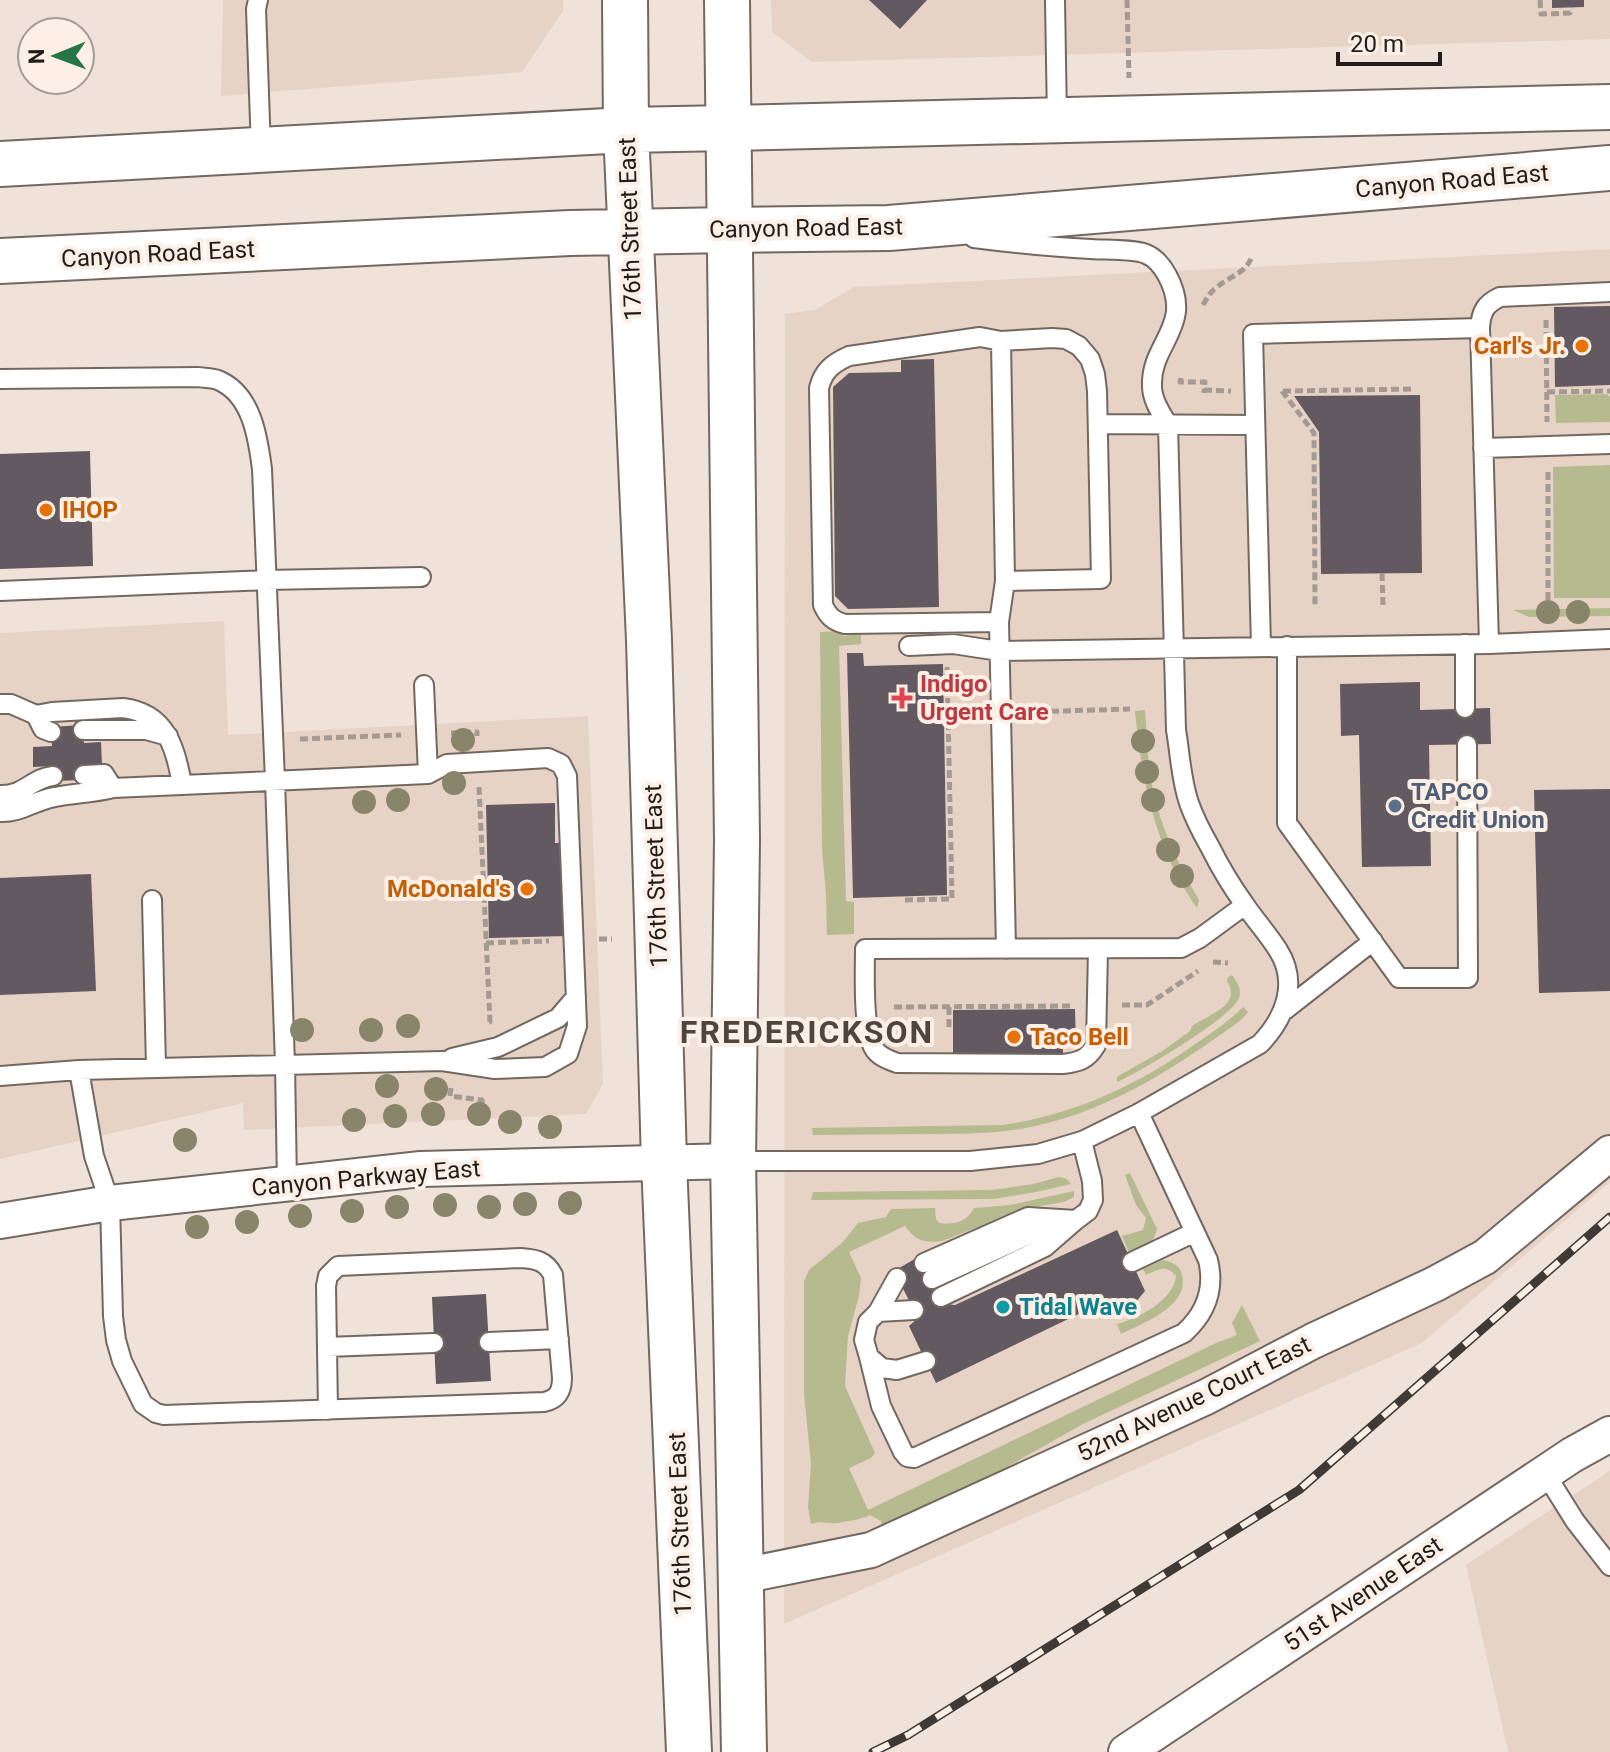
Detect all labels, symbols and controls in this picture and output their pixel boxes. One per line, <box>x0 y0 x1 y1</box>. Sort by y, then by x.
north arrow <box>16 16 96 96</box>
scale bar <box>1338 16 1440 66</box>
text: 20 m <box>1350 30 1404 58</box>
text: N <box>24 48 49 64</box>
street label: 176th Street East <box>613 137 647 321</box>
street label: Canyon Road East <box>1354 159 1550 203</box>
street label: Canyon Road East <box>709 212 903 244</box>
street label: Canyon Road East <box>60 235 256 273</box>
place label: Carl's Jr. <box>1474 332 1566 360</box>
marker: Carl's Jr. <box>1573 337 1591 355</box>
place label: IHOP <box>62 496 118 524</box>
marker: IHOP <box>37 501 55 519</box>
place label: Indigo Urgent Care <box>920 670 1049 726</box>
marker: Indigo Urgent Care <box>891 687 913 709</box>
place label: TAPCO Credit Union <box>1411 778 1545 834</box>
street label: 176th Street East <box>639 784 673 968</box>
marker: TAPCO Credit Union <box>1386 797 1404 815</box>
place label: McDonald's <box>387 875 511 903</box>
marker: McDonald's <box>518 880 536 898</box>
district label: FREDERICKSON <box>680 1013 934 1051</box>
place label: Taco Bell <box>1030 1023 1129 1051</box>
marker: Taco Bell <box>1005 1028 1023 1046</box>
street label: Canyon Parkway East <box>250 1154 482 1202</box>
place label: Tidal Wave <box>1019 1293 1137 1321</box>
marker: Tidal Wave <box>994 1298 1012 1316</box>
street label: 52nd Avenue Court East <box>1073 1330 1315 1468</box>
street label: 176th Street East <box>663 1432 697 1616</box>
street label: 51st Avenue East <box>1279 1531 1447 1657</box>

